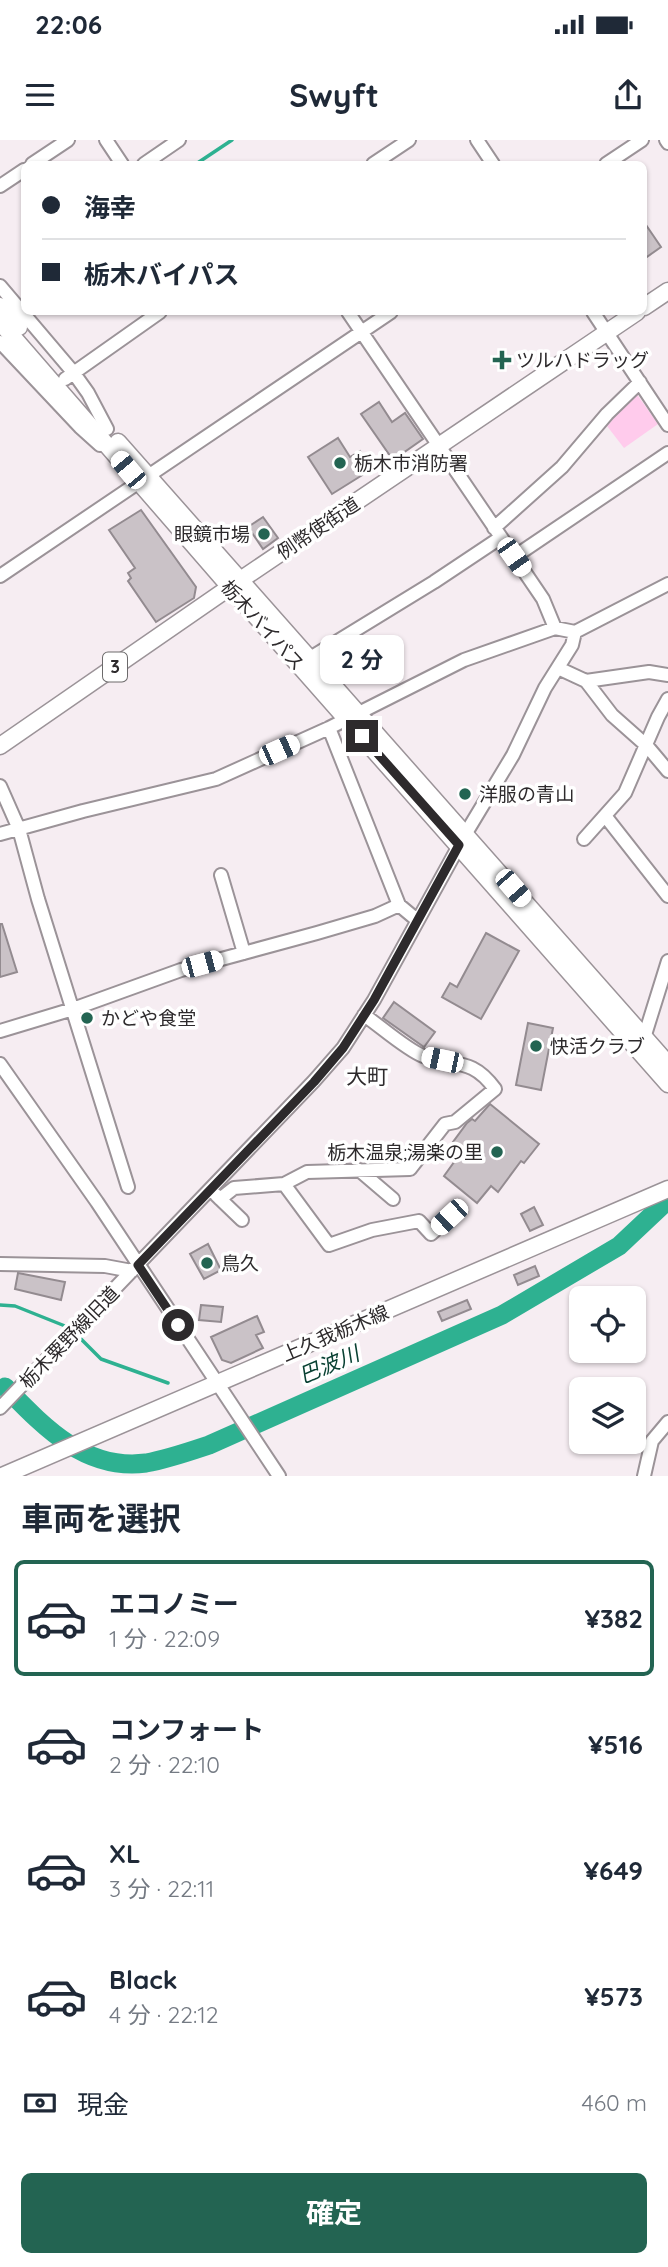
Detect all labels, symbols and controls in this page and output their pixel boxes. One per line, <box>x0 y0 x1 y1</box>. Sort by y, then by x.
text: 22:06 <box>35 8 102 41</box>
text: Swyft <box>289 75 379 115</box>
icon: menu <box>21 76 59 114</box>
icon: share <box>609 76 647 114</box>
text: 海幸 <box>84 191 136 224</box>
text: 栃木バイパス <box>84 258 239 291</box>
place label: ツルハドラッグ <box>516 348 649 372</box>
marker: ツルハドラッグ <box>494 352 510 368</box>
car <box>107 447 150 493</box>
place label: 栃木市消防署 <box>354 451 468 475</box>
marker: 栃木市消防署 <box>332 455 348 471</box>
street label: 例幣使街道 <box>272 491 364 565</box>
place label: 眼鏡市場 <box>174 522 250 546</box>
marker: 眼鏡市場 <box>256 526 272 542</box>
car <box>494 534 535 580</box>
street label: 栃木バイパス <box>216 575 310 675</box>
callout: 2 分 <box>320 634 404 684</box>
text: 2 分 <box>341 645 383 674</box>
road number: 3 <box>103 652 127 682</box>
route end <box>346 720 378 752</box>
car <box>256 732 303 768</box>
place label: 洋服の青山 <box>479 782 574 806</box>
marker: 洋服の青山 <box>457 786 473 802</box>
car <box>492 865 535 911</box>
car <box>179 948 226 980</box>
place label: かどや食堂 <box>101 1006 196 1030</box>
marker: かどや食堂 <box>79 1010 95 1026</box>
place label: 快活クラブ <box>550 1034 645 1058</box>
marker: 快活クラブ <box>528 1038 544 1054</box>
car <box>420 1045 465 1075</box>
district label: 大町 <box>346 1063 388 1089</box>
place label: 栃木温泉;湯楽の里 <box>327 1140 483 1164</box>
marker: 栃木温泉;湯楽の里 <box>489 1144 505 1160</box>
car <box>427 1195 472 1239</box>
place label: 鳥久 <box>221 1251 259 1275</box>
marker: 鳥久 <box>199 1255 215 1271</box>
street label: 栃木粟野線旧道 <box>14 1281 124 1393</box>
map controls <box>569 1286 646 1454</box>
button: locate <box>569 1286 646 1363</box>
street label: 上久我栃木線 <box>278 1300 392 1366</box>
route start <box>162 1309 194 1341</box>
water label: 巴波川 <box>295 1339 365 1388</box>
button: layers <box>569 1377 646 1454</box>
text: 車両を選択 <box>21 1498 181 1538</box>
icon: car <box>25 1587 88 1650</box>
text: エコノミー <box>109 1587 239 1620</box>
text: ¥382 <box>584 1602 643 1635</box>
text: 1 分 · 22:09 <box>109 1624 220 1653</box>
icon: car <box>25 1713 88 1776</box>
text: コンフォート <box>109 1713 264 1746</box>
text: ¥516 <box>588 1728 643 1761</box>
text: 2 分 · 22:10 <box>109 1750 220 1779</box>
text: XL <box>109 1837 141 1870</box>
icon: car <box>25 1839 88 1902</box>
text: ¥649 <box>584 1854 643 1887</box>
text: 3 分 · 22:11 <box>109 1874 214 1903</box>
text: Black <box>109 1963 178 1996</box>
icon: car <box>25 1965 88 2028</box>
text: ¥573 <box>584 1980 643 2013</box>
text: 4 分 · 22:12 <box>109 2000 218 2029</box>
icon: cash <box>21 2084 59 2122</box>
text: 現金 <box>77 2088 129 2121</box>
text: 460 m <box>582 2088 647 2117</box>
button: 確定 <box>21 2173 647 2253</box>

